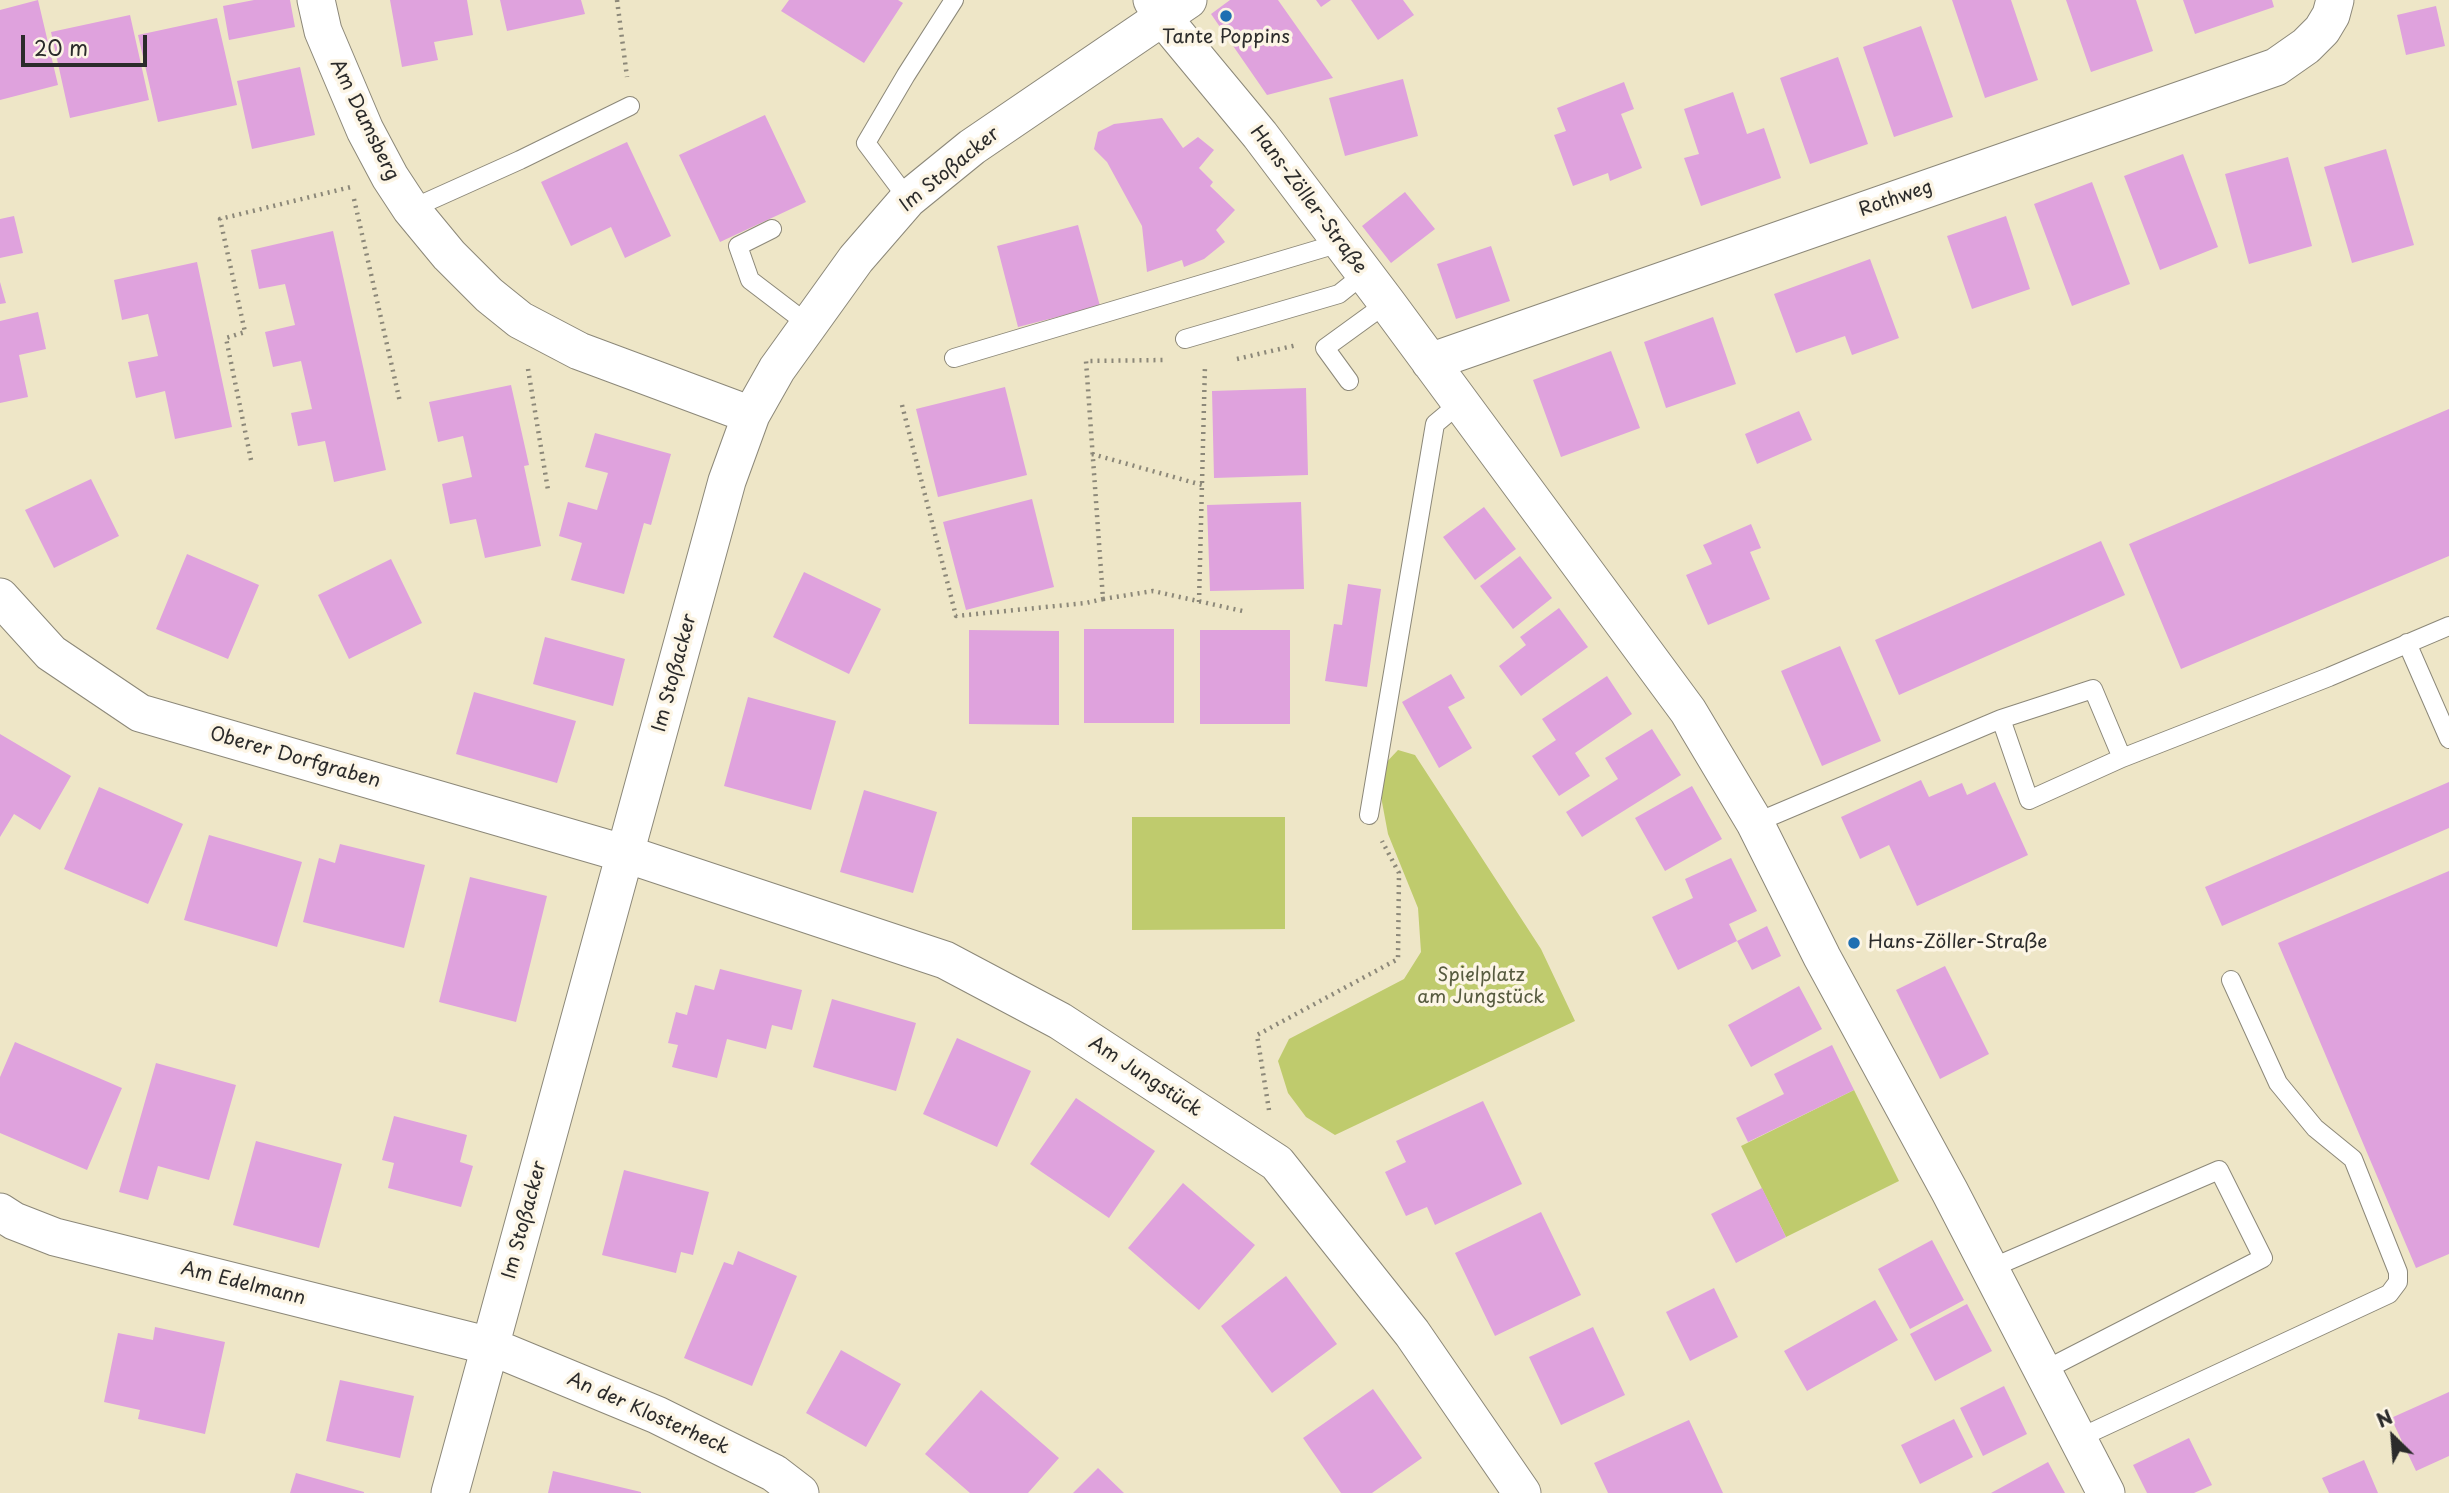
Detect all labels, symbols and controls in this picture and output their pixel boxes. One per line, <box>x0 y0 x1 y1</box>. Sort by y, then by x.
marker: Tante Poppins <box>1218 8 1234 24</box>
scale bar <box>24 21 150 65</box>
place label: Tante Poppins <box>1162 27 1290 49</box>
text: 20 m <box>34 31 88 63</box>
street label: Am Damsberg <box>325 56 403 184</box>
street label: Hans-Zöller-Straße <box>1245 122 1371 278</box>
street label: Im Stoßacker <box>896 123 1004 217</box>
street label: Rothweg <box>1856 176 1936 222</box>
street label: Im Stoßacker <box>648 611 702 735</box>
street label: Oberer Dorfgraben <box>207 723 383 793</box>
place label: Hans-Zöller-Straße <box>1868 932 2047 954</box>
marker: Hans-Zöller-Straße <box>1846 935 1862 951</box>
park label: Spielplatz am Jungstück <box>1417 965 1545 1009</box>
street label: Am Jungstück <box>1084 1032 1206 1122</box>
street label: Im Stoßacker <box>498 1158 552 1282</box>
street label: Am Edelmann <box>178 1258 308 1310</box>
street label: An der Klosterheck <box>564 1368 732 1460</box>
north arrow <box>2358 1402 2428 1472</box>
text: N <box>2371 1402 2397 1434</box>

